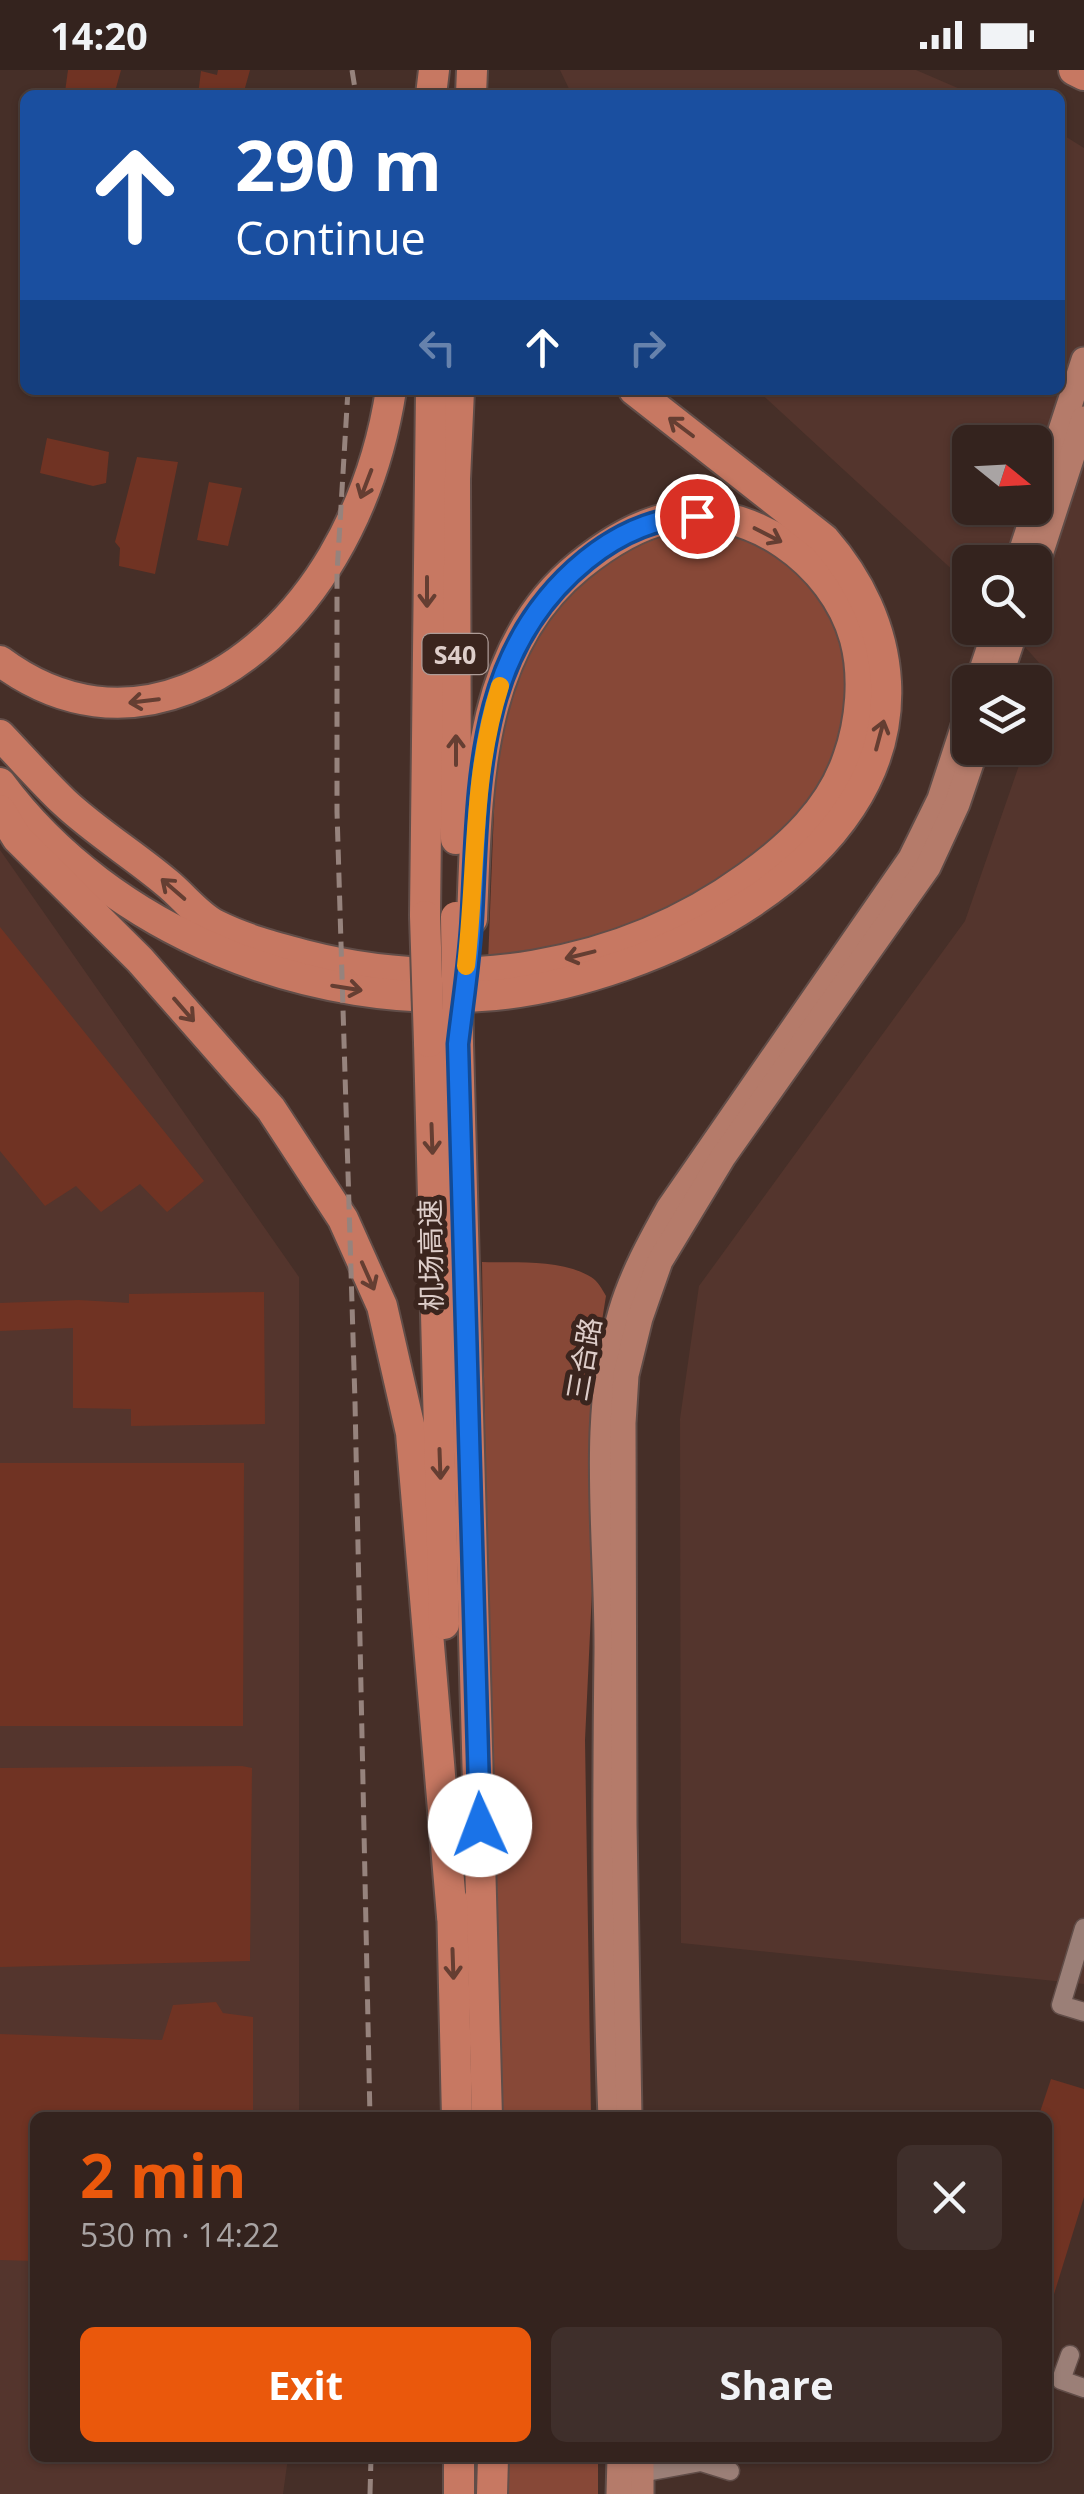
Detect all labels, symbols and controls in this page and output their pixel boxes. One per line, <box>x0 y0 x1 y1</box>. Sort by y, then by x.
text: 14:20 <box>50 9 148 61</box>
text: 290 m <box>235 116 442 212</box>
icon: ahead <box>70 130 200 260</box>
text: Continue <box>235 207 426 268</box>
icon: left <box>410 320 465 375</box>
icon: ahead <box>515 320 570 375</box>
icon: right <box>620 320 675 375</box>
one-way arrow <box>668 417 695 438</box>
north arrow <box>952 425 1052 525</box>
map controls <box>952 425 1052 765</box>
one-way arrow <box>356 467 374 498</box>
pin <box>655 474 740 559</box>
icon: arrive <box>670 489 725 544</box>
one-way arrow <box>753 526 783 545</box>
button: search <box>952 545 1052 645</box>
one-way arrow <box>418 576 437 608</box>
road number: S40 <box>422 634 488 674</box>
button: layers <box>952 665 1052 765</box>
one-way arrow <box>129 692 161 710</box>
one-way arrow <box>872 720 890 752</box>
one-way arrow <box>446 734 466 766</box>
one-way arrow <box>160 878 186 900</box>
one-way arrow <box>565 947 597 965</box>
one-way arrow <box>330 979 363 998</box>
one-way arrow <box>173 997 196 1022</box>
one-way arrow <box>422 1123 441 1155</box>
street label: 机场高速 <box>410 1199 450 1311</box>
one-way arrow <box>360 1260 379 1290</box>
street label: 三合路 <box>557 1314 609 1404</box>
one-way arrow <box>431 1448 450 1480</box>
position arrow <box>428 1773 532 1877</box>
one-way arrow <box>444 1948 463 1980</box>
text: 2 min <box>80 2134 247 2216</box>
button: close <box>897 2145 1002 2250</box>
text: 530 m · 14:22 <box>80 2213 279 2256</box>
button: Exit <box>80 2327 531 2442</box>
button: Share <box>551 2327 1002 2442</box>

